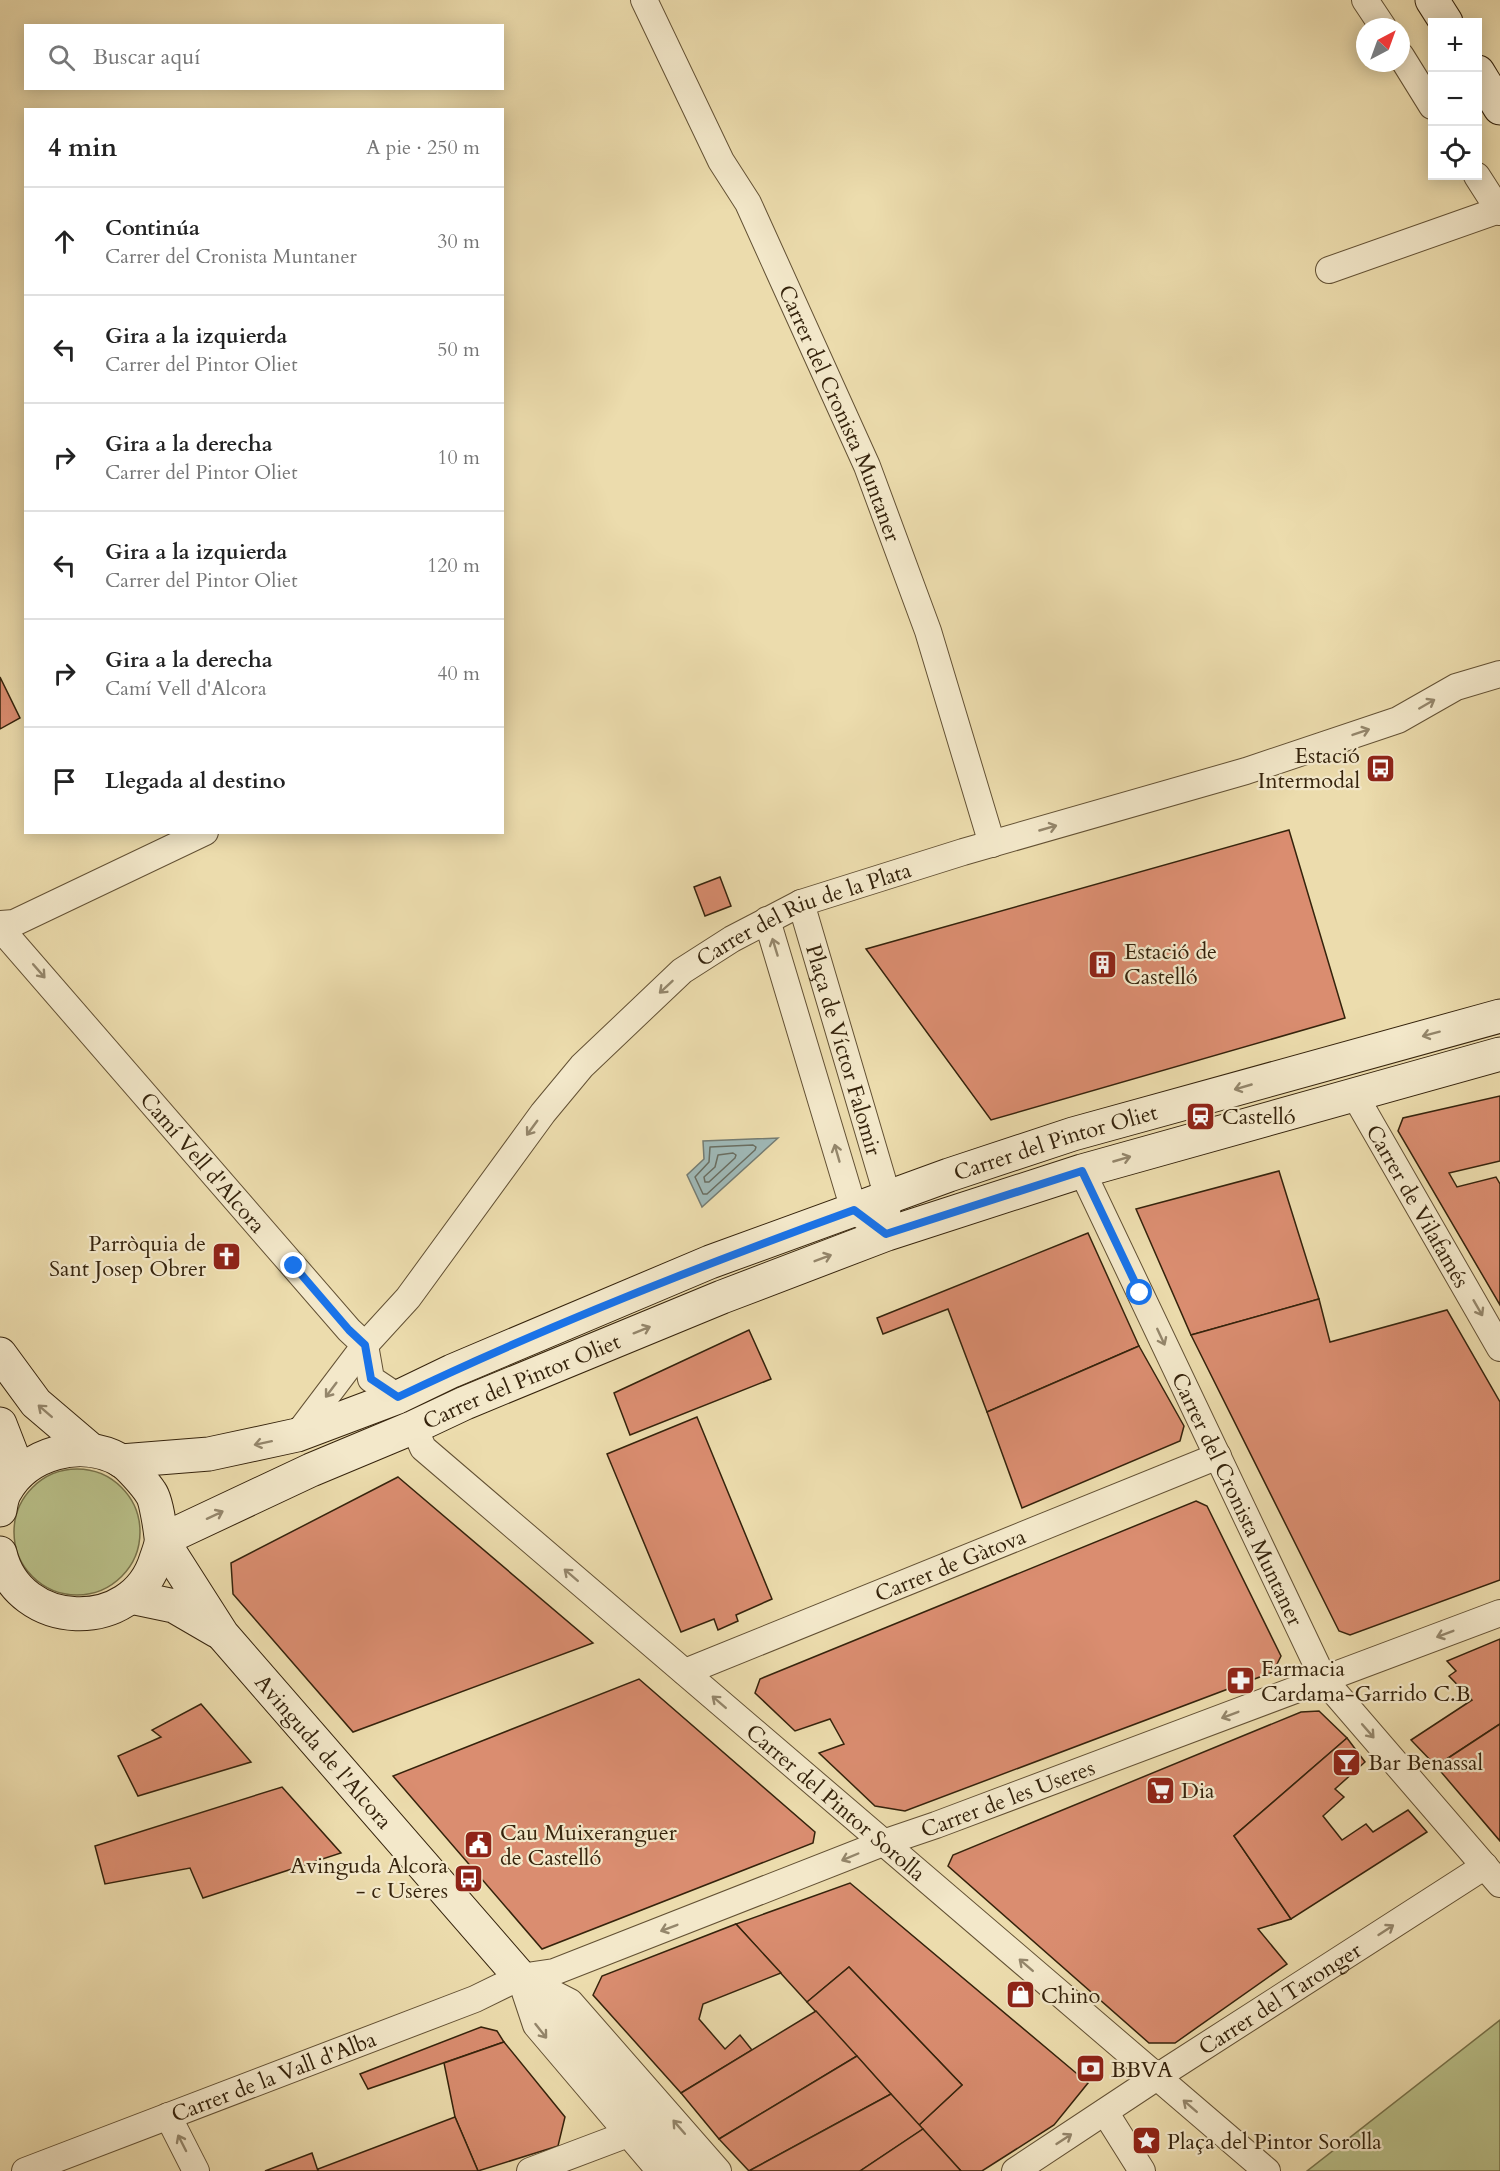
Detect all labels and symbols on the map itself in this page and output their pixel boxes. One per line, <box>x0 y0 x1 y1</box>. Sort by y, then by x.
north arrow <box>1356 18 1410 72</box>
street label: Carrer del Cronista Muntaner <box>771 280 908 547</box>
one-way arrow <box>1418 697 1435 709</box>
one-way arrow <box>1351 726 1370 737</box>
place label: Estació Intermodal <box>1258 741 1360 796</box>
bus stop icon: Estació Intermodal <box>1365 752 1397 784</box>
one-way arrow <box>1038 822 1057 833</box>
street label: Carrer del Riu de la Plata <box>691 855 915 974</box>
place label: Estació de Castelló <box>1124 937 1217 992</box>
one-way arrow <box>769 938 780 957</box>
street label: Plaça de Víctor Falomir <box>798 941 889 1160</box>
building icon: Estació de Castelló <box>1087 948 1119 980</box>
one-way arrow <box>32 964 46 979</box>
one-way arrow <box>659 979 674 993</box>
one-way arrow <box>1422 1029 1441 1041</box>
one-way arrow <box>1234 1081 1253 1093</box>
street label: Camí Vell d'Alcora <box>133 1086 272 1240</box>
street label: Carrer del Pintor Oliet <box>950 1097 1161 1188</box>
station icon: Castelló <box>1185 1100 1217 1132</box>
place label: Castelló <box>1222 1102 1296 1132</box>
one-way arrow <box>526 1119 538 1135</box>
street label: Carrer de Vilafamés <box>1359 1119 1476 1293</box>
one-way arrow <box>831 1144 842 1163</box>
one-way arrow <box>1113 1153 1132 1164</box>
place label: Parròquia de Sant Josep Obrer <box>49 1229 207 1284</box>
church icon: Parròquia de Sant Josep Obrer <box>211 1240 243 1272</box>
route end <box>280 1252 306 1278</box>
one-way arrow <box>814 1252 832 1263</box>
route start <box>1126 1279 1152 1305</box>
one-way arrow <box>1472 1300 1484 1317</box>
one-way arrow <box>632 1323 651 1334</box>
street label: Carrer del Pintor Oliet <box>418 1327 625 1437</box>
one-way arrow <box>1156 1328 1168 1346</box>
street label: Carrer del Cronista Muntaner <box>1164 1368 1310 1632</box>
one-way arrow <box>325 1382 338 1398</box>
one-way arrow <box>38 1404 53 1418</box>
one-way arrow <box>254 1437 273 1449</box>
one-way arrow <box>205 1508 223 1520</box>
street label: Carrer de Gàtova <box>870 1521 1031 1610</box>
one-way arrow <box>564 1568 579 1582</box>
one-way arrow <box>1436 1629 1455 1640</box>
place label: Farmacia Cardama-Garrido C.B <box>1261 1654 1471 1709</box>
pharmacy icon: Farmacia Cardama-Garrido C.B <box>1224 1665 1256 1697</box>
street label: Avinguda de l'Alcora <box>248 1668 399 1836</box>
one-way arrow <box>712 1695 727 1709</box>
one-way arrow <box>1221 1710 1240 1721</box>
street label: Carrer del Pintor Sorolla <box>739 1717 932 1889</box>
one-way arrow <box>1361 1723 1375 1738</box>
bar icon: Bar Benassal <box>1331 1746 1363 1778</box>
place label: Bar Benassal <box>1368 1748 1484 1778</box>
street label: Carrer de les Useres <box>917 1753 1099 1845</box>
supermarket icon: Dia <box>1144 1774 1176 1806</box>
place label: Dia <box>1181 1776 1215 1806</box>
place label: Cau Muixeranguer de Castelló <box>500 1818 678 1873</box>
public building icon: Cau Muixeranguer de Castelló <box>463 1829 495 1861</box>
place label: Avinguda Alcora - c Useres <box>290 1851 448 1906</box>
one-way arrow <box>842 1852 860 1863</box>
bus stop icon: Avinguda Alcora - c Useres <box>453 1862 485 1894</box>
one-way arrow <box>660 1923 678 1934</box>
one-way arrow <box>1378 1924 1394 1936</box>
street label: Carrer del Taronger <box>1193 1935 1368 2063</box>
one-way arrow <box>1019 1958 1034 1972</box>
shop icon: Chino <box>1004 1979 1036 2011</box>
place label: Chino <box>1041 1981 1101 2011</box>
one-way arrow <box>535 2023 548 2039</box>
street label: Carrer de la Vall d'Alba <box>167 2024 381 2130</box>
bank icon: BBVA <box>1074 2053 1106 2085</box>
place label: BBVA <box>1111 2055 1173 2085</box>
one-way arrow <box>1182 2099 1198 2112</box>
one-way arrow <box>672 2120 686 2135</box>
place icon: Plaça del Pintor Sorolla <box>1130 2125 1162 2157</box>
place label: Plaça del Pintor Sorolla <box>1167 2127 1382 2157</box>
one-way arrow <box>1056 2133 1072 2145</box>
one-way arrow <box>176 2135 187 2153</box>

